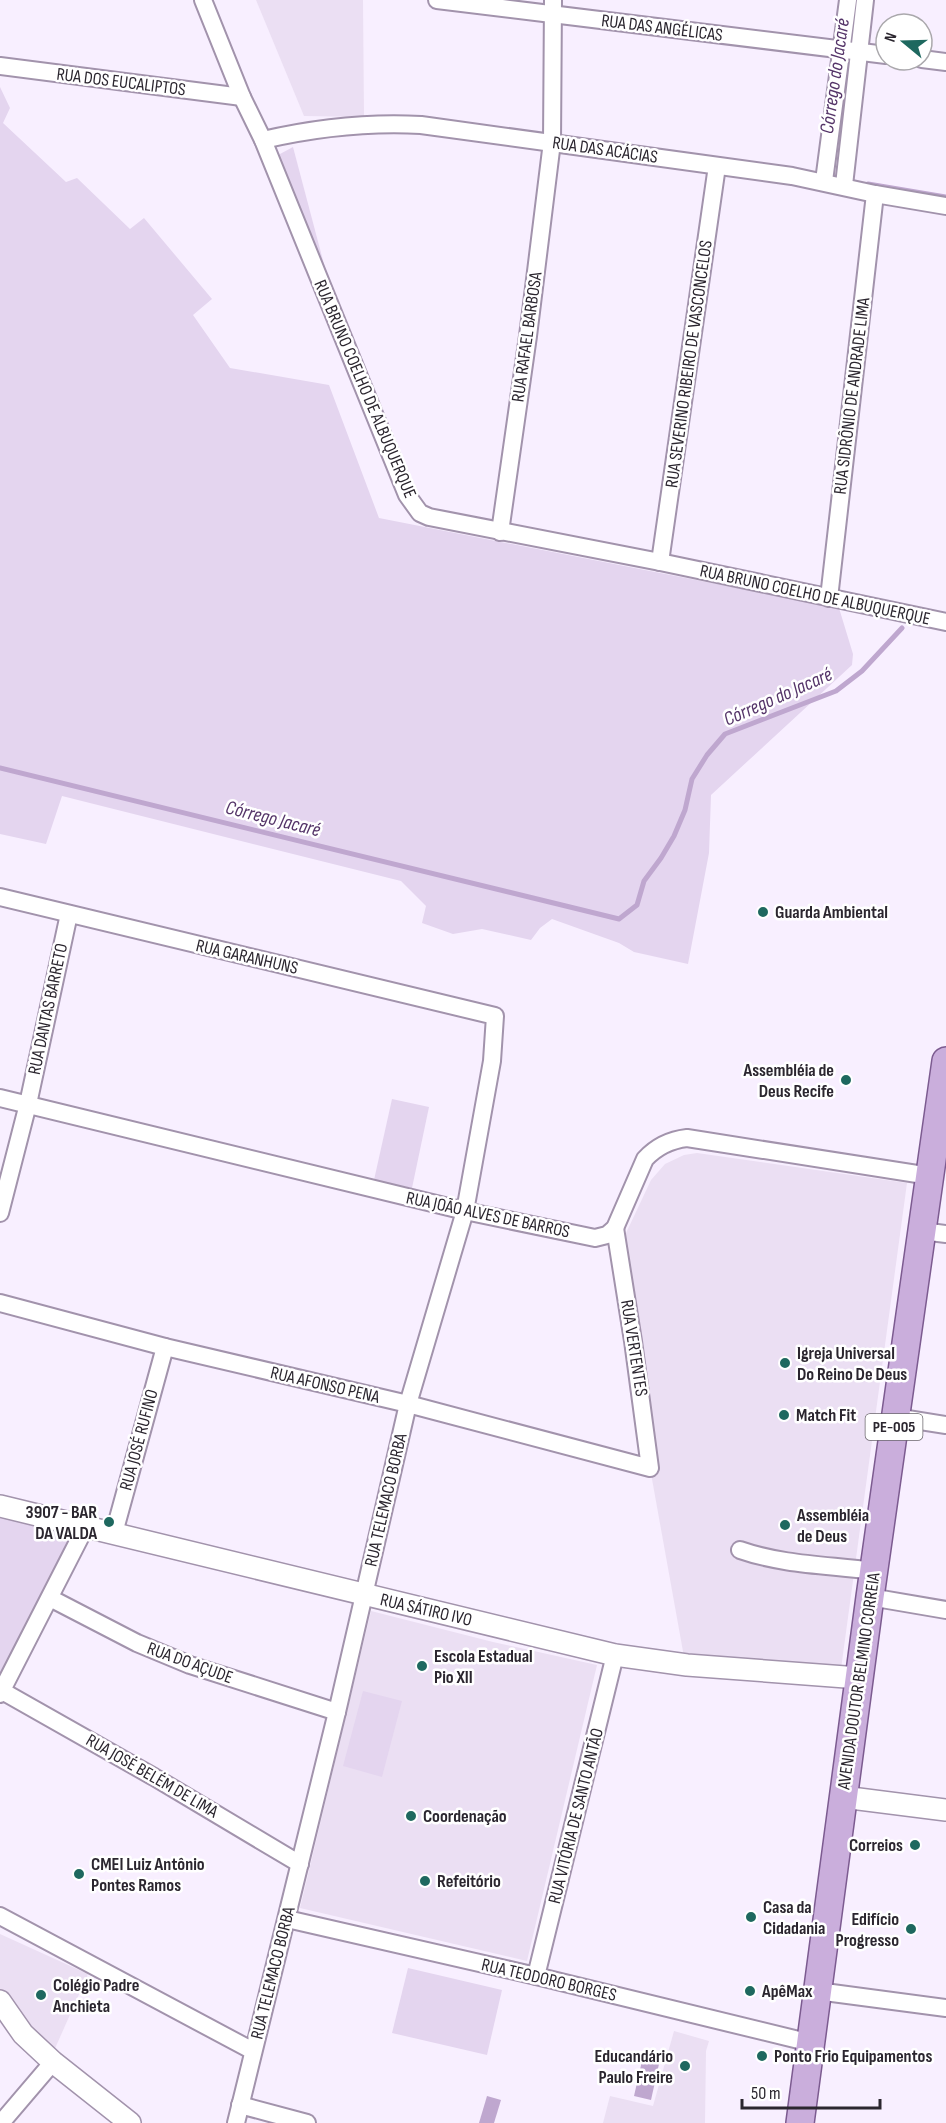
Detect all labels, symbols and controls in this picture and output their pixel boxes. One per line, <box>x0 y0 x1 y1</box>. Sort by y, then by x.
street label: RUA DAS ANGÉLICAS <box>600 10 724 46</box>
north arrow <box>874 12 934 72</box>
water label: Córrego do Jacaré <box>815 17 855 135</box>
text: N <box>881 30 902 45</box>
street label: RUA DOS EUCALIPTOS <box>55 64 187 100</box>
street label: RUA DAS ACÁCIAS <box>551 132 659 168</box>
street label: RUA SEVERINO RIBEIRO DE VASCONCELOS <box>661 239 717 489</box>
street label: RUA RAFAEL BARBOSA <box>507 270 547 403</box>
street label: RUA BRUNO COELHO DE ALBUQUERQUE <box>309 277 421 501</box>
street label: RUA SIDRÔNIO DE ANDRADE LIMA <box>830 296 875 496</box>
street label: RUA BRUNO COELHO DE ALBUQUERQUE <box>698 560 932 630</box>
water label: Córrego do Jacaré <box>720 662 836 732</box>
water label: Córrego Jacaré <box>223 796 323 842</box>
place label: Guarda Ambiental <box>775 902 888 923</box>
marker: Guarda Ambiental <box>756 905 770 919</box>
street label: RUA GARANHUNS <box>194 935 300 979</box>
street label: RUA DANTAS BARRETO <box>24 942 72 1076</box>
place label: Assembléia de Deus Recife <box>743 1060 834 1102</box>
marker: Assembléia de Deus Recife <box>839 1073 853 1087</box>
street label: RUA JOÃO ALVES DE BARROS <box>404 1187 572 1243</box>
street label: RUA VERTENTES <box>616 1298 652 1398</box>
place label: Igreja Universal Do Reino De Deus <box>797 1343 907 1385</box>
marker: Igreja Universal Do Reino De Deus <box>778 1356 792 1370</box>
street label: RUA AFONSO PENA <box>268 1362 382 1408</box>
street label: RUA JOSÉ RUFINO <box>115 1387 163 1493</box>
place label: Match Fit <box>796 1405 856 1426</box>
marker: Match Fit <box>777 1408 791 1422</box>
road number: PE-005 <box>866 1414 922 1440</box>
street label: RUA TELEMACO BORBA <box>360 1431 412 1569</box>
place label: 3907 - BAR DA VALDA <box>26 1502 97 1544</box>
place label: Assembléia de Deus <box>796 1505 869 1547</box>
marker: 3907 - BAR DA VALDA <box>102 1515 116 1529</box>
marker: Assembléia de Deus <box>778 1518 792 1532</box>
street label: AVENIDA DOUTOR BELMINO CORREIA <box>833 1571 885 1792</box>
street label: RUA SÁTIRO IVO <box>378 1589 474 1631</box>
street label: RUA DO AÇUDE <box>144 1638 236 1688</box>
place label: Escola Estadual Pio XII <box>434 1646 533 1688</box>
marker: Escola Estadual Pio XII <box>415 1659 429 1673</box>
street label: RUA VITÓRIA DE SANTO ANTÃO <box>544 1726 608 1906</box>
street label: RUA JOSÉ BELÉM DE LIMA <box>82 1730 222 1822</box>
place label: Coordenação <box>423 1806 507 1827</box>
marker: Coordenação <box>404 1809 418 1823</box>
place label: Correios <box>849 1835 903 1856</box>
marker: Correios <box>908 1838 922 1852</box>
place label: CMEI Luiz Antônio Pontes Ramos <box>91 1854 205 1896</box>
marker: CMEI Luiz Antônio Pontes Ramos <box>72 1867 86 1881</box>
place label: Refeitório <box>437 1871 501 1892</box>
marker: Refeitório <box>418 1874 432 1888</box>
place label: Casa da Cidadania <box>763 1897 825 1939</box>
street label: RUA TELEMACO BORBA <box>246 1904 300 2041</box>
place label: Edifício Progresso <box>836 1909 899 1951</box>
marker: Casa da Cidadania <box>744 1910 758 1924</box>
marker: Edifício Progresso <box>904 1922 918 1936</box>
street label: RUA TEODORO BORGES <box>479 1954 619 2006</box>
place label: Colégio Padre Anchieta <box>52 1975 139 2017</box>
place label: ApêMax <box>761 1981 813 2002</box>
marker: ApêMax <box>743 1984 757 1998</box>
marker: Colégio Padre Anchieta <box>34 1988 48 2002</box>
place label: Educandário Paulo Freire <box>594 2046 673 2088</box>
place label: Ponto Frio Equipamentos <box>774 2046 932 2067</box>
marker: Ponto Frio Equipamentos <box>755 2049 769 2063</box>
marker: Educandário Paulo Freire <box>678 2059 692 2073</box>
scale bar <box>742 2072 880 2110</box>
text: 50 m <box>751 2083 781 2104</box>

